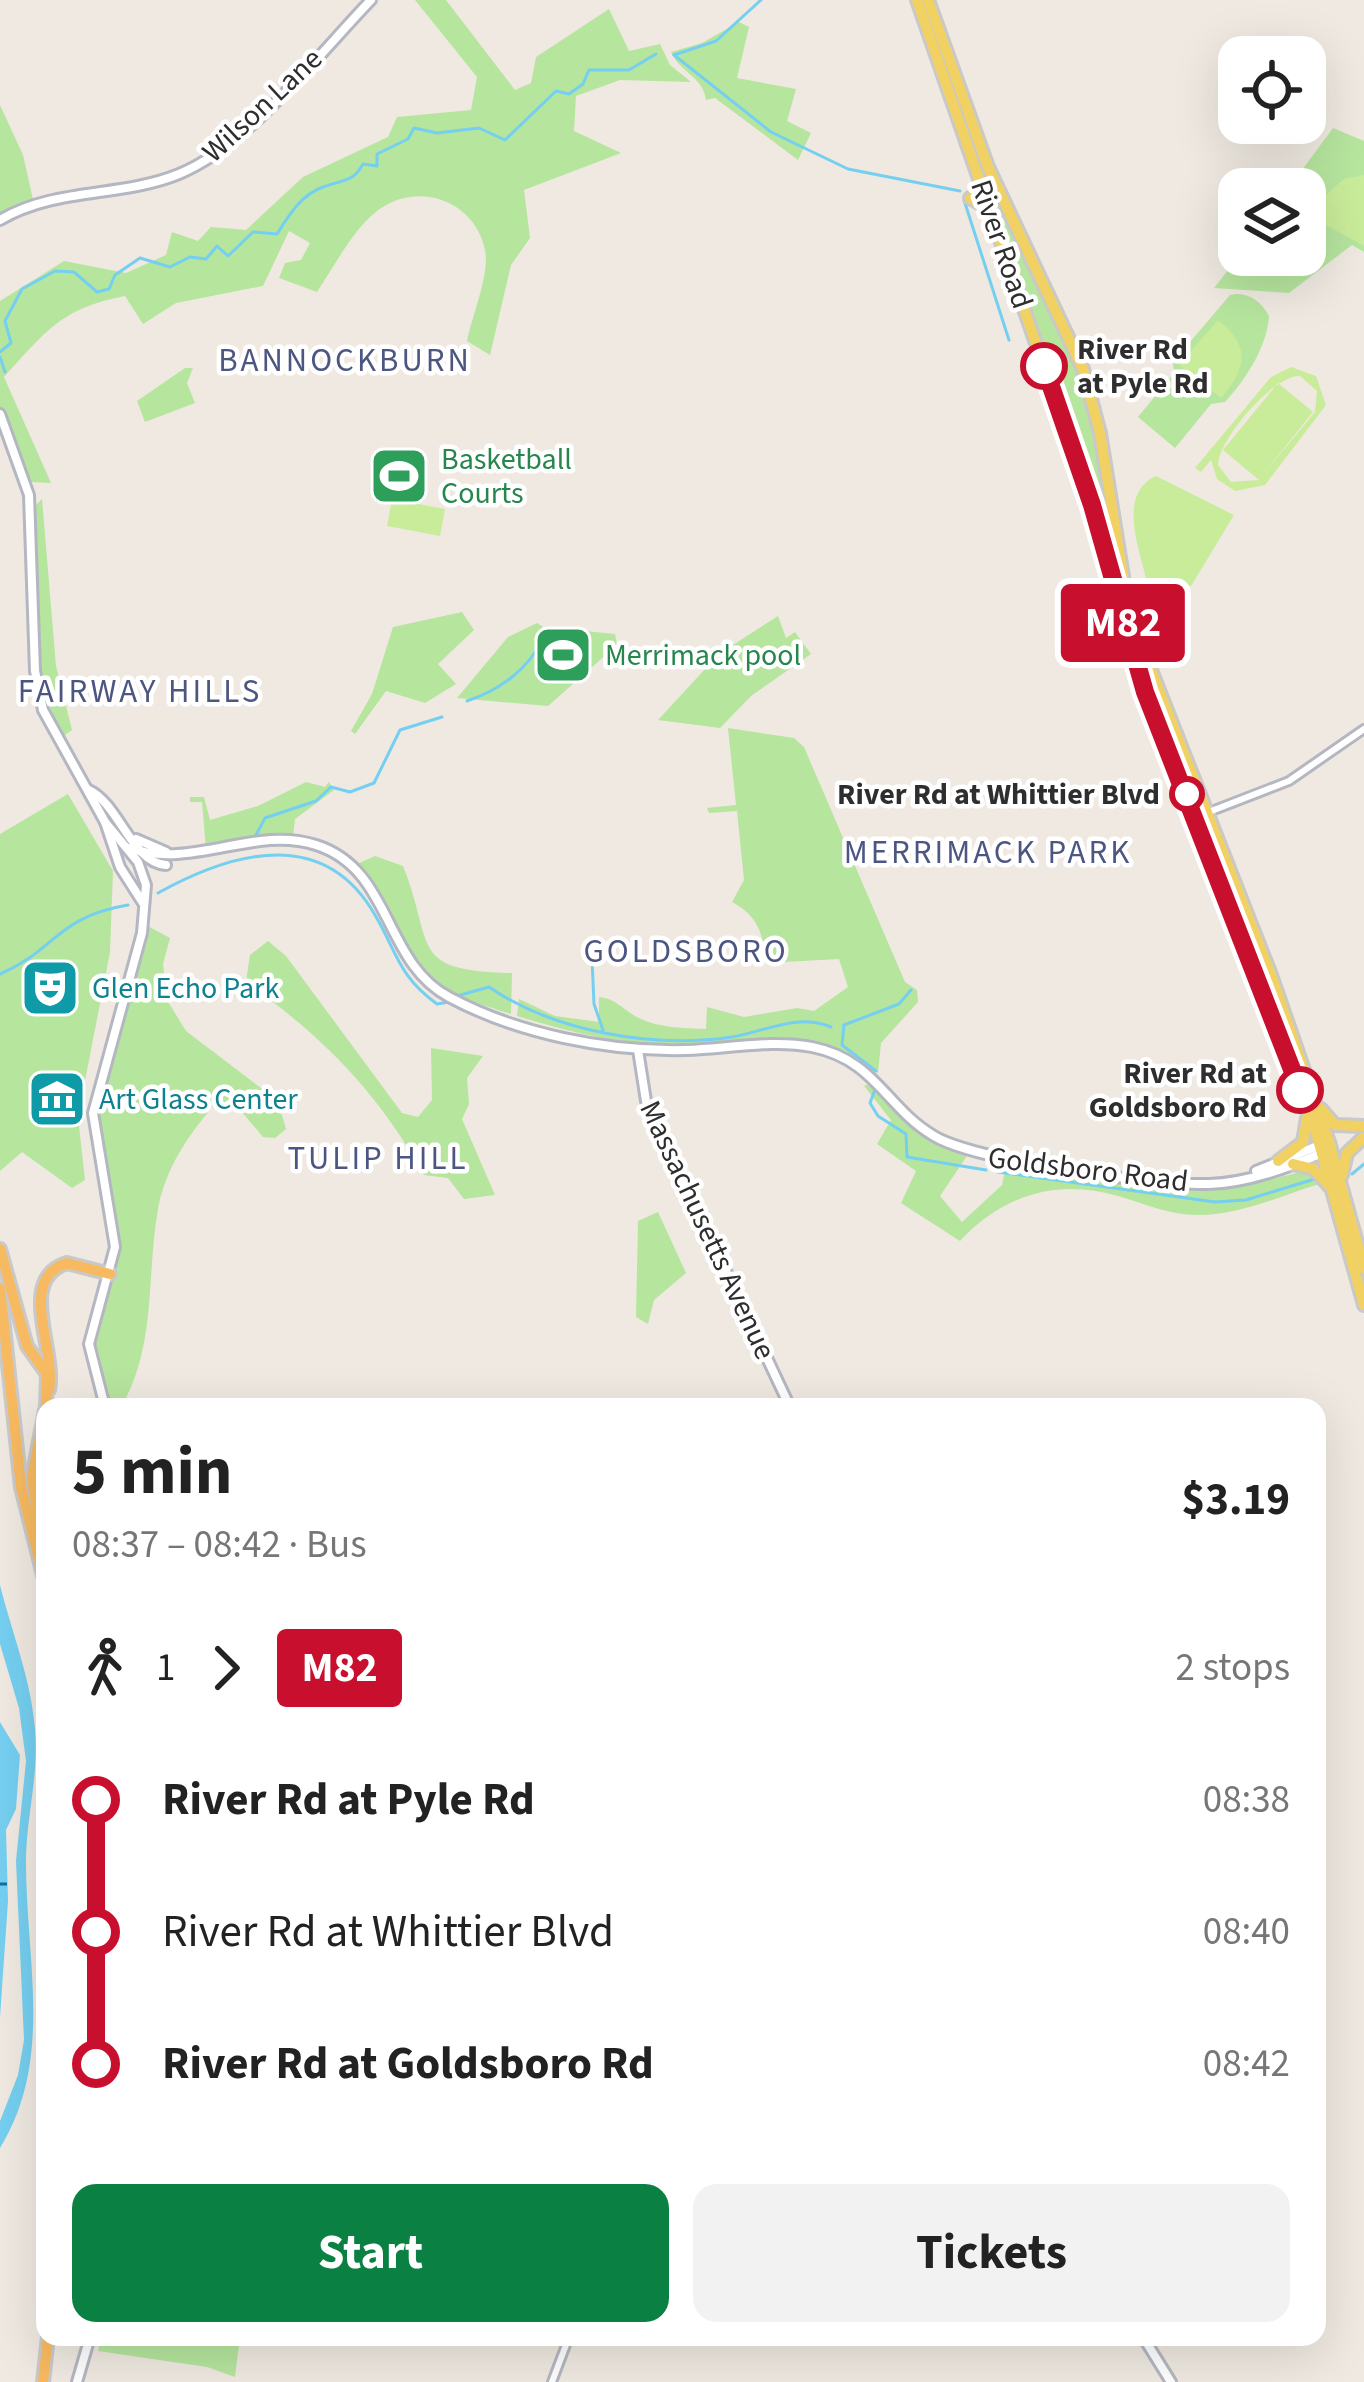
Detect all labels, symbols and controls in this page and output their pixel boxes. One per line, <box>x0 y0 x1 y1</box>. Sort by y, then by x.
map controls <box>1218 36 1326 276</box>
button: locate <box>1218 36 1326 144</box>
street label: Wilson Lane <box>193 38 332 173</box>
button: layers <box>1218 168 1326 276</box>
street label: River Road <box>959 174 1044 315</box>
place label: River Rd at Pyle Rd <box>1077 328 1209 405</box>
district label: BANNOCKBURN <box>218 337 472 384</box>
marker: River Rd at Pyle Rd <box>1022 344 1066 388</box>
place label: Basketball Courts <box>441 438 572 515</box>
sports icon: Basketball Courts <box>368 445 430 507</box>
line badge: M82 <box>1054 584 1192 662</box>
text: M82 <box>1085 593 1161 653</box>
sports icon: Merrimack pool <box>532 624 594 686</box>
place label: Merrimack pool <box>605 634 801 677</box>
district label: FAIRWAY HILLS <box>18 668 262 715</box>
place label: River Rd at Whittier Blvd <box>837 773 1160 816</box>
marker: River Rd at Whittier Blvd <box>1171 778 1203 810</box>
district label: MERRIMACK PARK <box>844 829 1132 876</box>
district label: GOLDSBORO <box>583 928 789 975</box>
theatre icon: Glen Echo Park <box>19 957 81 1019</box>
place label: Glen Echo Park <box>92 967 279 1010</box>
place label: River Rd at Goldsboro Rd <box>1089 1052 1267 1129</box>
museum icon: Art Glass Center <box>26 1068 88 1130</box>
marker: River Rd at Goldsboro Rd <box>1278 1068 1322 1112</box>
place label: Art Glass Center <box>99 1078 298 1121</box>
street label: Massachusetts Avenue <box>629 1094 786 1367</box>
district label: TULIP HILL <box>287 1135 469 1182</box>
street label: Goldsboro Road <box>985 1136 1190 1203</box>
text: 5 min <box>72 1425 233 1519</box>
text: $3.19 <box>1181 1468 1290 1532</box>
text: 08:37 – 08:42 · Bus <box>72 1517 367 1573</box>
icon: walk <box>72 1635 138 1701</box>
icon: forward <box>193 1635 259 1701</box>
text: M82 <box>301 1638 378 1698</box>
text: 1 <box>156 1640 175 1696</box>
text: 2 stops <box>1176 1640 1290 1696</box>
text: River Rd at Pyle Rd <box>162 1768 535 1832</box>
text: 08:38 <box>1203 1772 1290 1828</box>
text: River Rd at Whittier Blvd <box>162 1900 614 1964</box>
text: 08:40 <box>1203 1904 1290 1960</box>
text: River Rd at Goldsboro Rd <box>162 2032 654 2096</box>
text: 08:42 <box>1203 2036 1290 2092</box>
button: Start <box>72 2184 669 2322</box>
button: Tickets <box>693 2184 1290 2322</box>

